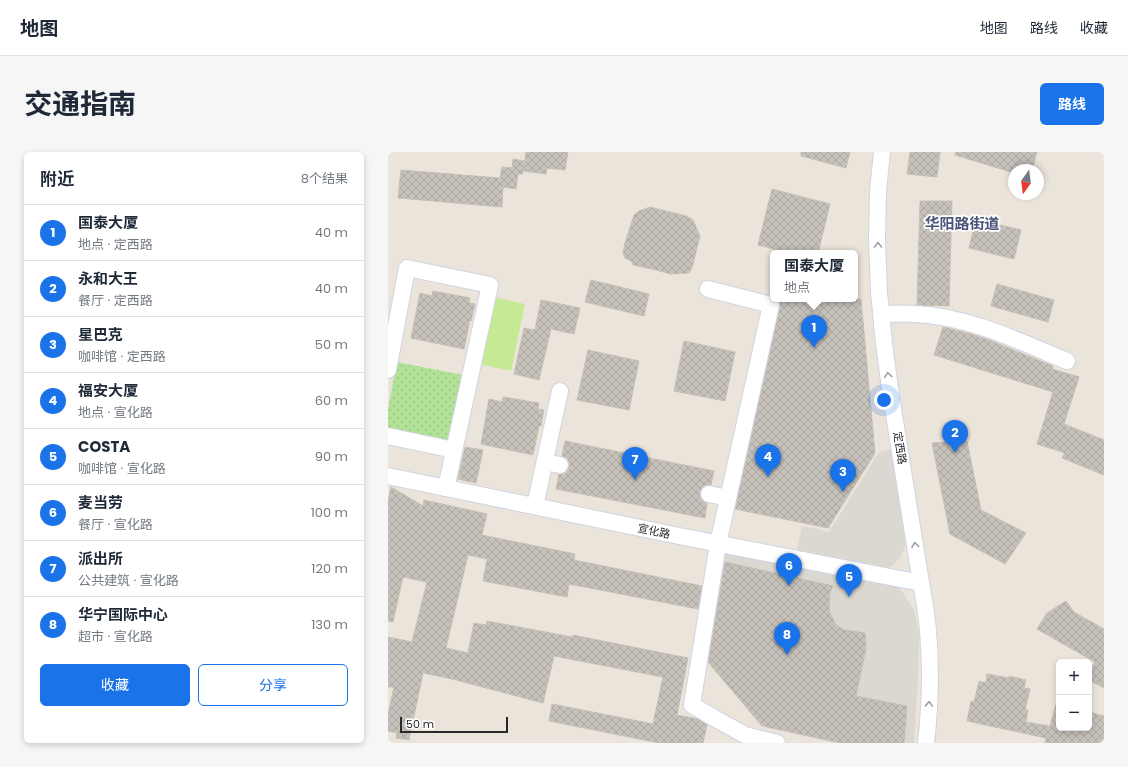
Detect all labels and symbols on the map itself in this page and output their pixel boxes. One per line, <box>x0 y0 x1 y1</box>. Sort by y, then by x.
north arrow <box>1008 164 1044 200</box>
district label: 华阳路街道 <box>924 213 1000 234</box>
one-way arrow <box>873 242 882 248</box>
pin: 1 <box>801 315 827 348</box>
one-way arrow <box>884 372 893 378</box>
your location <box>874 390 894 410</box>
pin: 2 <box>942 420 968 453</box>
street label: 定西路 <box>890 430 910 466</box>
pin: 4 <box>755 444 781 477</box>
pin: 7 <box>622 447 648 480</box>
pin: 3 <box>830 459 856 492</box>
street label: 宣化路 <box>636 520 672 542</box>
one-way arrow <box>911 541 920 548</box>
pin: 6 <box>776 553 802 586</box>
pin: 5 <box>836 564 862 597</box>
pin: 8 <box>774 622 800 655</box>
one-way arrow <box>925 701 933 707</box>
scale bar <box>400 715 508 734</box>

